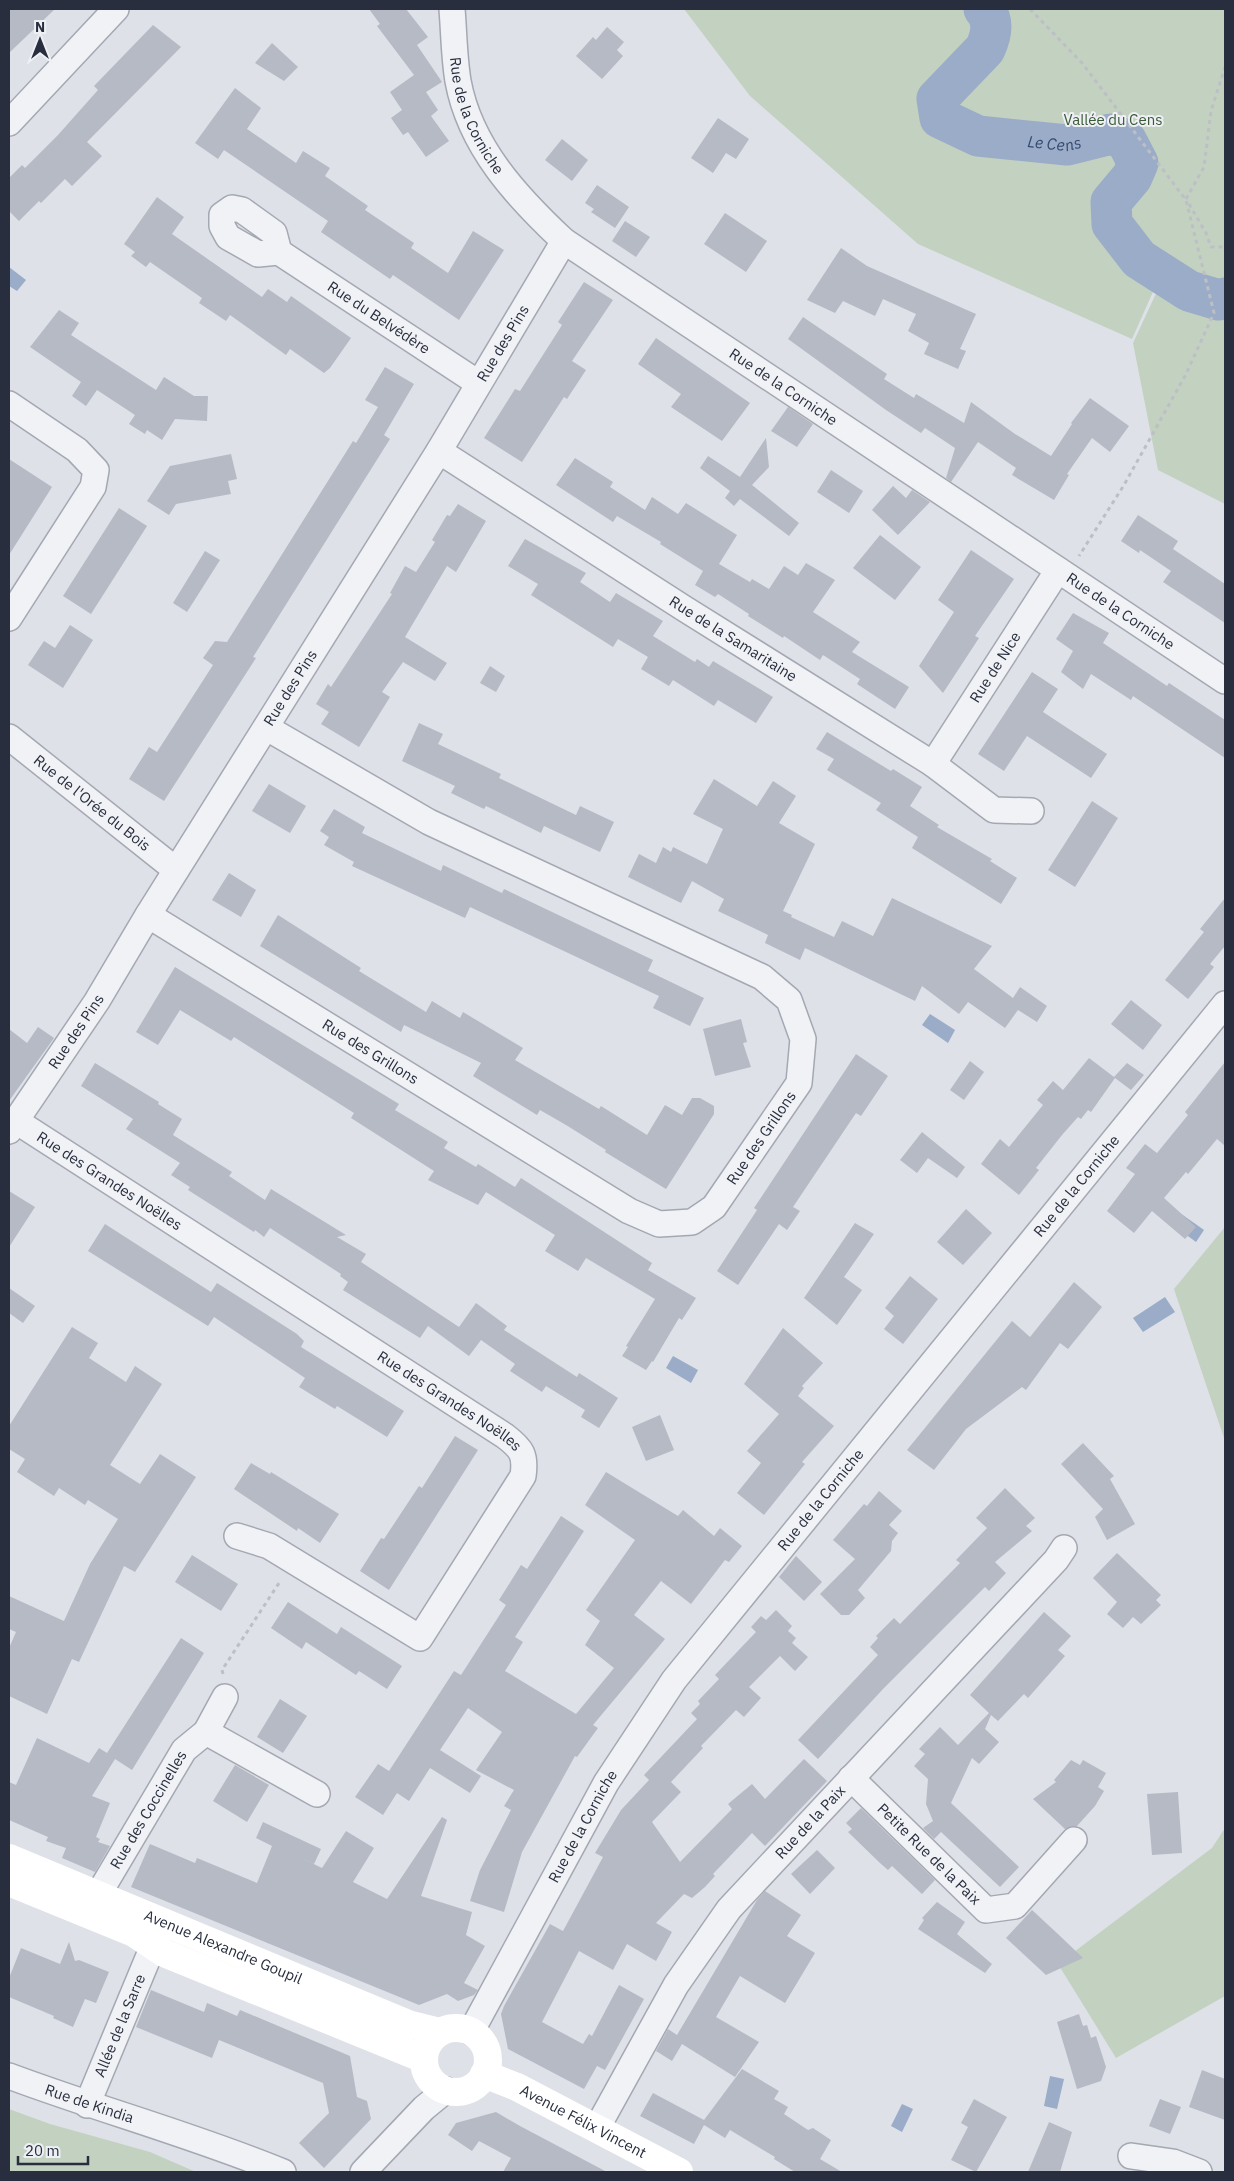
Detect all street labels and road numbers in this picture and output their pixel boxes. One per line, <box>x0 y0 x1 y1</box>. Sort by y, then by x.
street label: Rue de la Corniche <box>446 56 508 178</box>
street label: Rue du Belvédère <box>324 277 434 358</box>
street label: Rue des Pins <box>472 301 533 385</box>
street label: Rue de la Corniche <box>726 344 841 429</box>
street label: Rue de la Corniche <box>1063 568 1178 654</box>
street label: Rue de la Samaritaine <box>666 591 801 686</box>
street label: Rue de Nice <box>965 628 1025 706</box>
street label: Rue des Pins <box>259 646 321 729</box>
street label: Rue de l'Orée du Bois <box>30 750 155 855</box>
street label: Rue des Pins <box>44 991 108 1072</box>
street label: Rue des Grillons <box>319 1014 422 1088</box>
street label: Rue des Grillons <box>722 1087 800 1188</box>
street label: Rue des Grandes Noëlles <box>33 1127 186 1234</box>
street label: Rue de la Corniche <box>1029 1131 1123 1240</box>
street label: Rue des Grandes Noëlles <box>374 1346 526 1455</box>
street label: Rue de la Corniche <box>773 1445 868 1554</box>
street label: Rue des Coccinelles <box>106 1747 191 1872</box>
street label: Rue de la Corniche <box>544 1766 621 1886</box>
street label: Rue de la Paix <box>771 1781 849 1863</box>
street label: Petite Rue de la Paix <box>873 1799 985 1909</box>
street label: Avenue Alexandre Goupil <box>141 1905 305 1988</box>
street label: Allée de la Sarre <box>90 1971 149 2080</box>
street label: Rue de Kindia <box>42 2080 136 2127</box>
street label: Avenue Félix Vincent <box>517 2080 650 2162</box>

